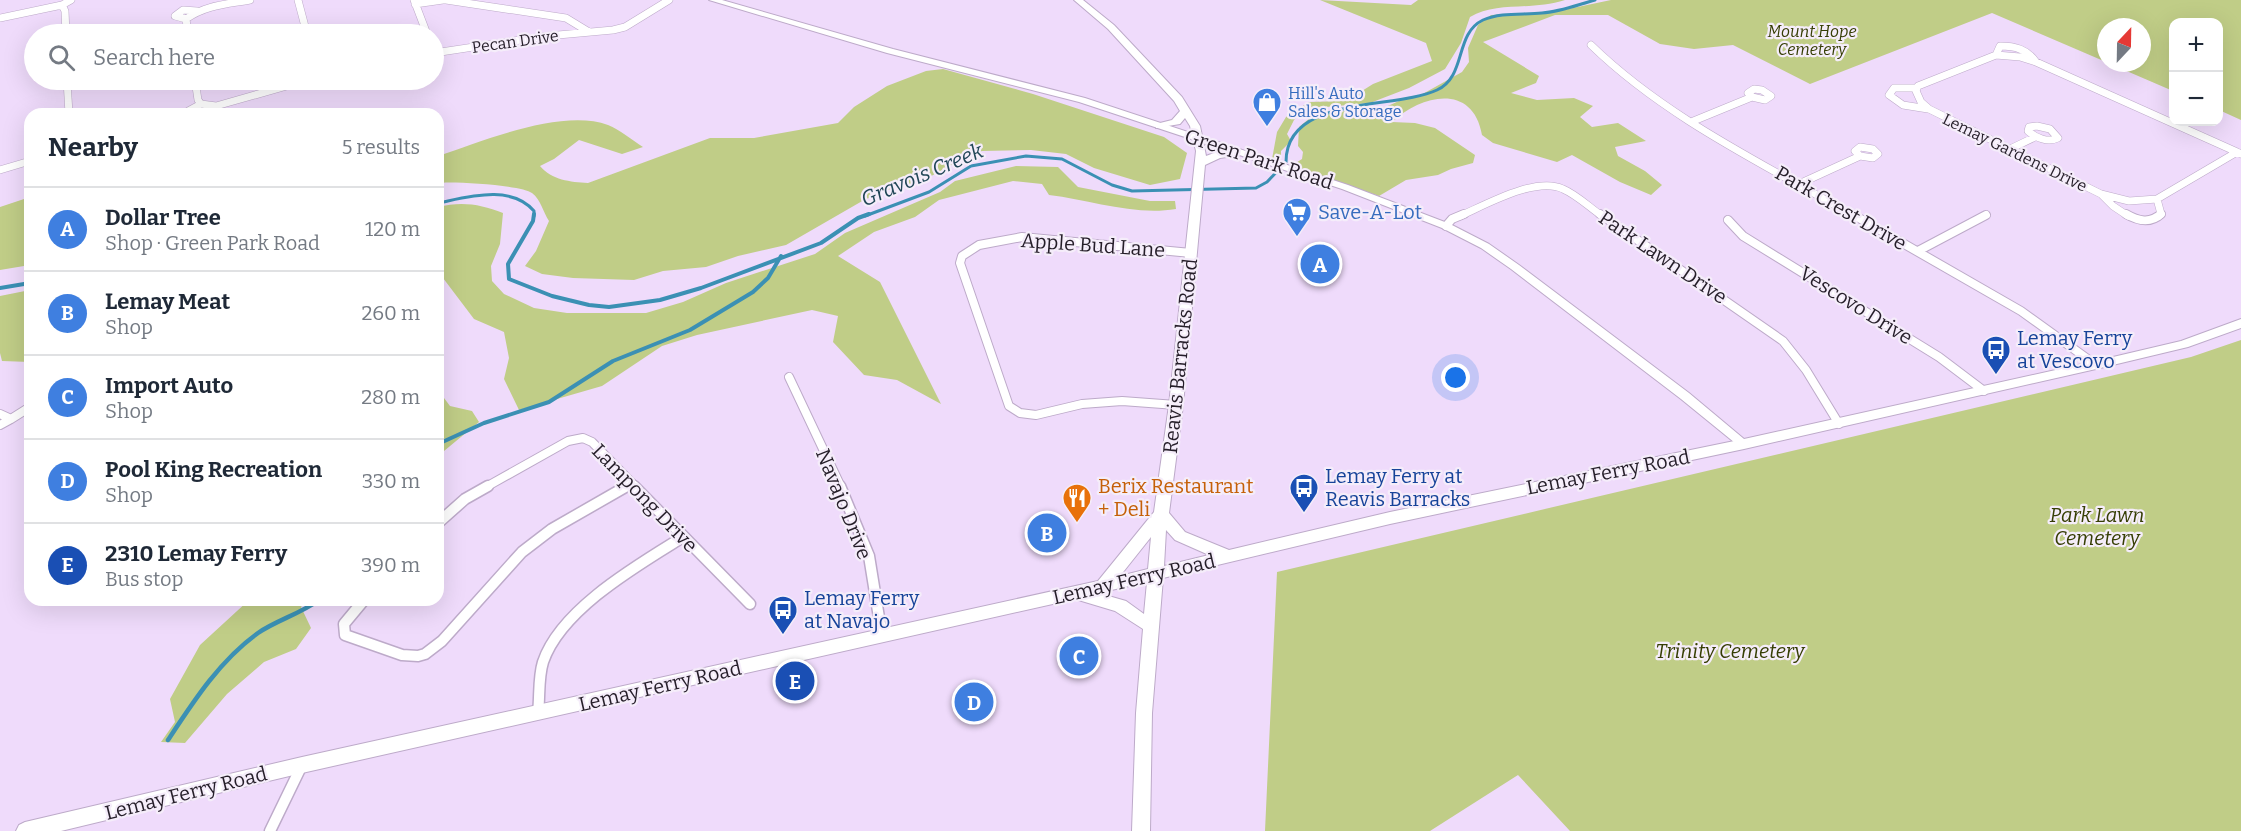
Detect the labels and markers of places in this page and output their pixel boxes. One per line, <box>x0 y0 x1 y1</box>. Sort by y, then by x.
place label: Hill's Auto Sales & Storage <box>1288 84 1401 121</box>
shop icon: Hill's Auto Sales & Storage <box>1251 86 1283 128</box>
supermarket icon: Save-A-Lot <box>1281 196 1313 238</box>
place label: Save-A-Lot <box>1318 200 1422 224</box>
pin: A <box>1300 242 1340 286</box>
place label: Lemay Ferry at Vescovo <box>2017 326 2133 373</box>
bus stop icon: Lemay Ferry at Vescovo <box>1980 334 2012 376</box>
place label: Lemay Ferry at Reavis Barracks <box>1325 464 1470 511</box>
bus stop icon: Lemay Ferry at Reavis Barracks <box>1288 472 1320 514</box>
place label: Berix Restaurant + Deli <box>1098 474 1253 521</box>
restaurant icon: Berix Restaurant + Deli <box>1061 482 1093 524</box>
pin: B <box>1028 510 1066 556</box>
place label: Lemay Ferry at Navajo <box>804 586 920 634</box>
bus stop icon: Lemay Ferry at Navajo <box>767 594 799 636</box>
pin: C <box>1060 634 1098 678</box>
pin: E <box>776 658 814 704</box>
pin: D <box>954 680 994 724</box>

